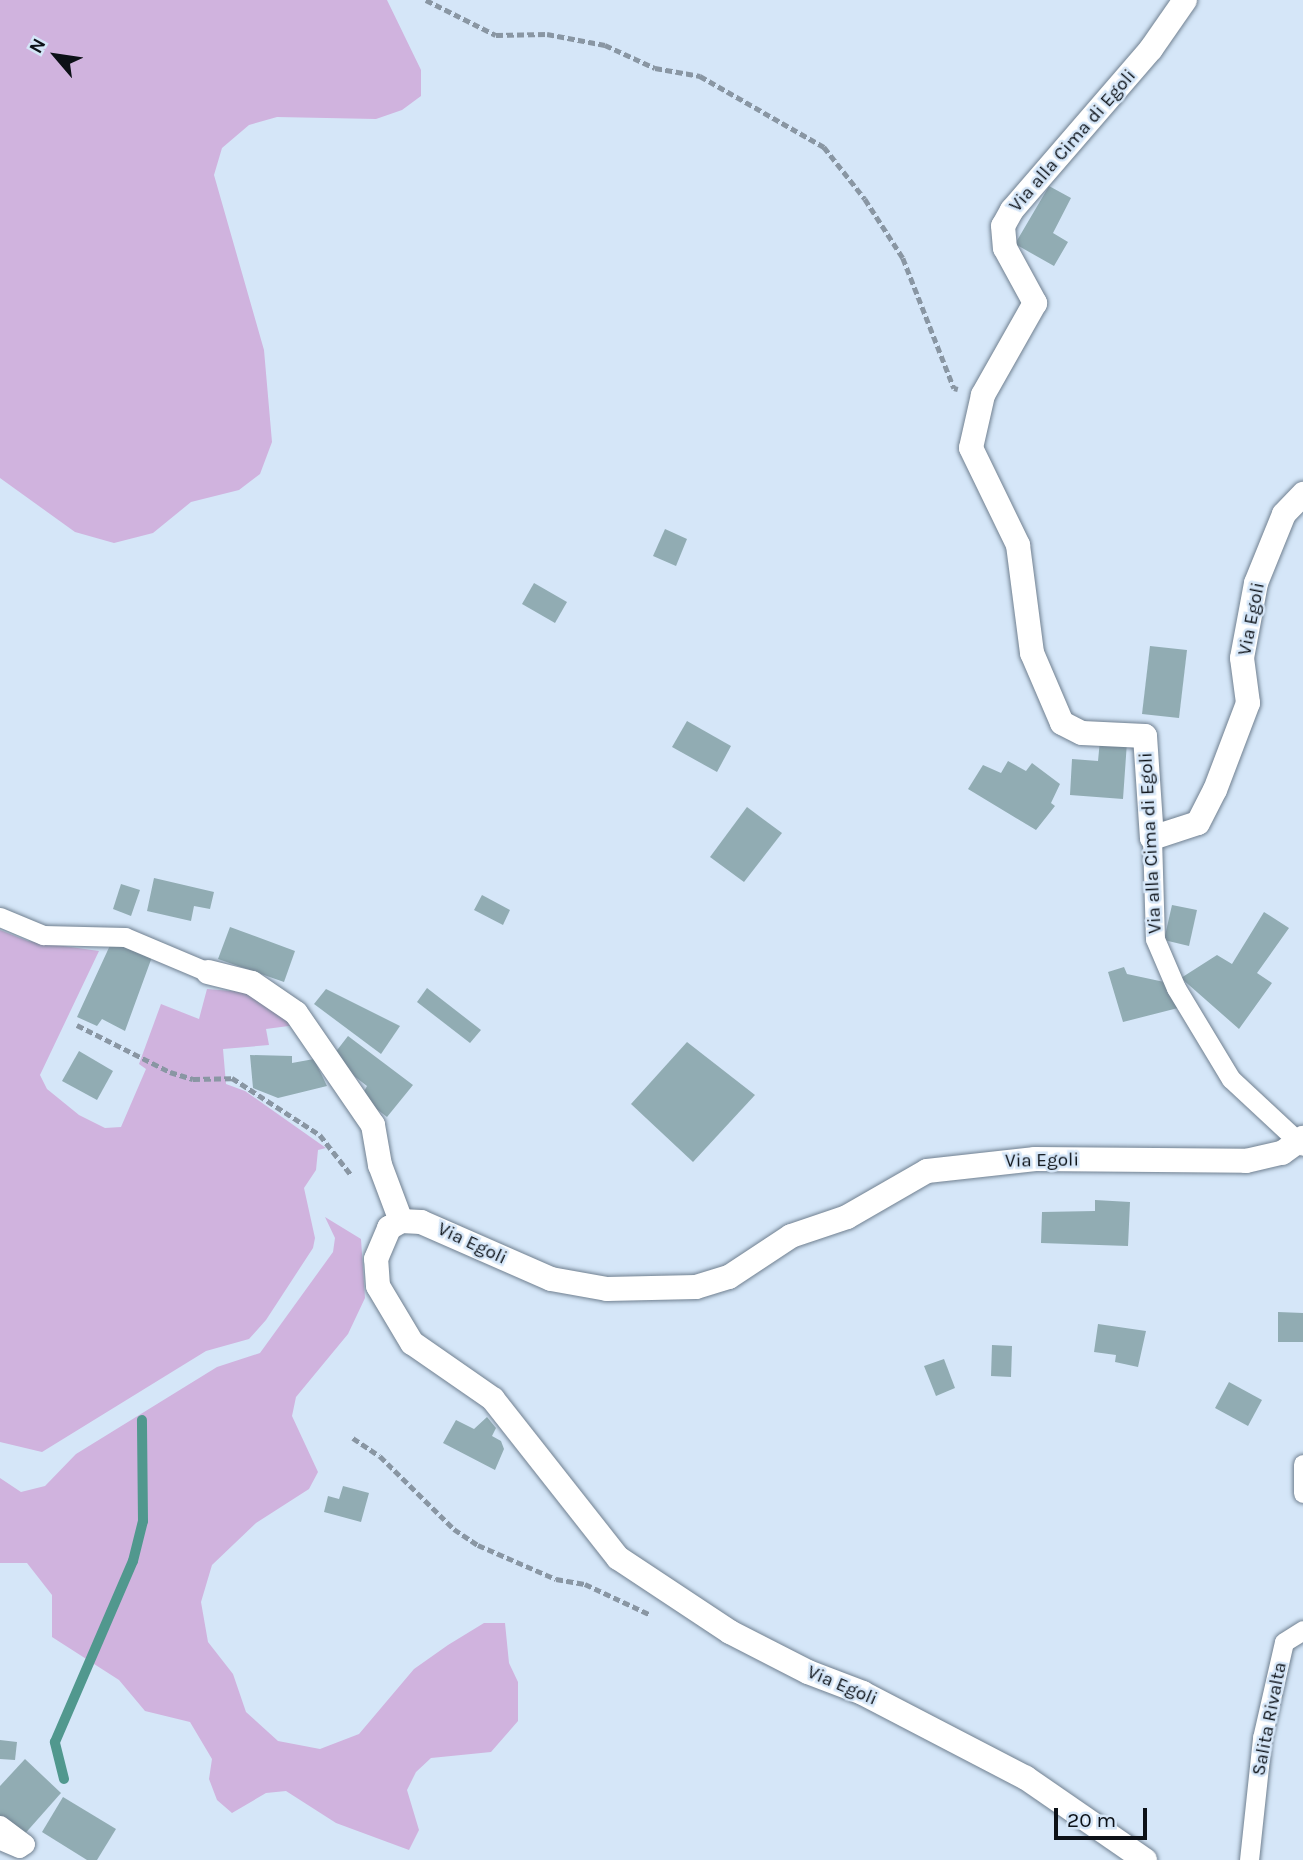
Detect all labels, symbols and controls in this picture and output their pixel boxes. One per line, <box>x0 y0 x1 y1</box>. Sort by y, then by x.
north arrow <box>21 21 91 91</box>
text: N <box>25 35 51 57</box>
street label: Via alla Cima di Egoli <box>1005 65 1141 217</box>
street label: Via Egoli <box>1234 580 1270 658</box>
street label: Via alla Cima di Egoli <box>1135 752 1167 934</box>
street label: Via Egoli <box>1005 1149 1079 1173</box>
street label: Via Egoli <box>434 1218 510 1270</box>
street label: Salita Rivalta <box>1248 1660 1292 1778</box>
street label: Via Egoli <box>803 1661 881 1711</box>
scale bar <box>1058 1794 1151 1838</box>
text: 20 m <box>1067 1808 1116 1832</box>

